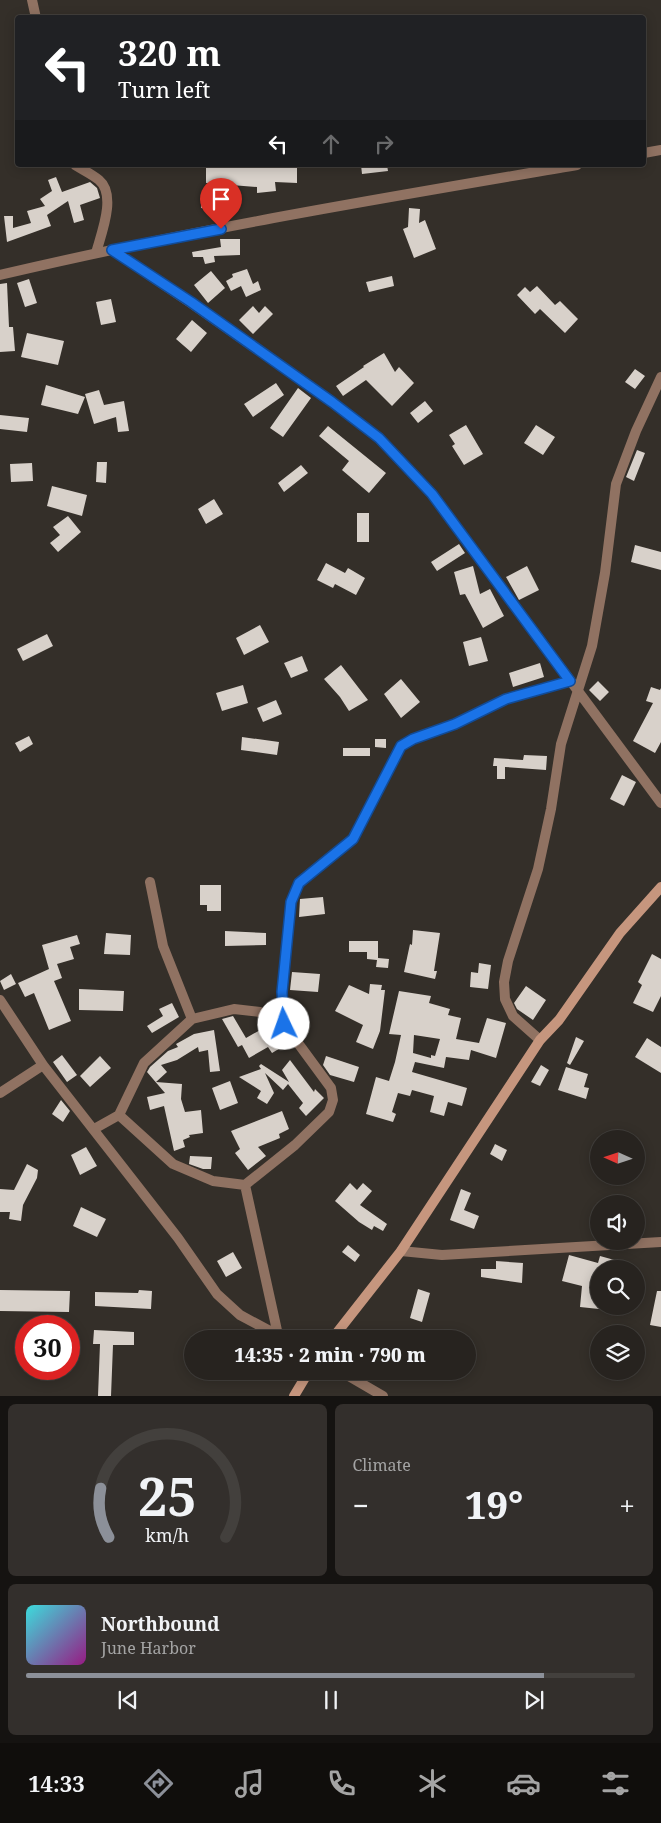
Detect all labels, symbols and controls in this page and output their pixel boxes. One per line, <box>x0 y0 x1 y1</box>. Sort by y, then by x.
text: 320 m <box>118 29 221 76</box>
icon: left <box>35 35 100 100</box>
text: Turn left <box>118 74 210 104</box>
icon: left <box>264 130 292 158</box>
icon: ahead <box>317 130 345 158</box>
icon: right <box>370 130 398 158</box>
pin <box>200 178 242 229</box>
icon: arrive <box>207 185 235 213</box>
position arrow <box>257 997 309 1049</box>
north arrow <box>590 1130 645 1185</box>
map controls <box>590 1130 645 1380</box>
button: sound <box>590 1195 645 1250</box>
button: search <box>590 1260 645 1315</box>
speed limit sign: 30 <box>15 1315 80 1380</box>
button: layers <box>590 1325 645 1380</box>
text: 14:35 · 2 min · 790 m <box>234 1342 426 1368</box>
text: Climate <box>353 1454 411 1476</box>
text: 25 <box>138 1460 197 1531</box>
text: 19° <box>465 1478 523 1530</box>
text: − <box>353 1486 369 1524</box>
text: + <box>619 1486 635 1524</box>
text: km/h <box>145 1523 189 1547</box>
text: Northbound <box>101 1611 220 1637</box>
text: June Harbor <box>101 1637 196 1659</box>
icon: previous <box>114 1686 142 1714</box>
icon: pause <box>317 1686 345 1714</box>
icon: next <box>520 1686 548 1714</box>
icon: directions <box>141 1766 176 1801</box>
icon: music <box>232 1766 267 1801</box>
icon: phone <box>324 1766 359 1801</box>
icon: climate <box>415 1766 450 1801</box>
icon: car <box>506 1766 541 1801</box>
icon: filters <box>598 1766 633 1801</box>
text: 14:33 <box>28 1768 85 1798</box>

